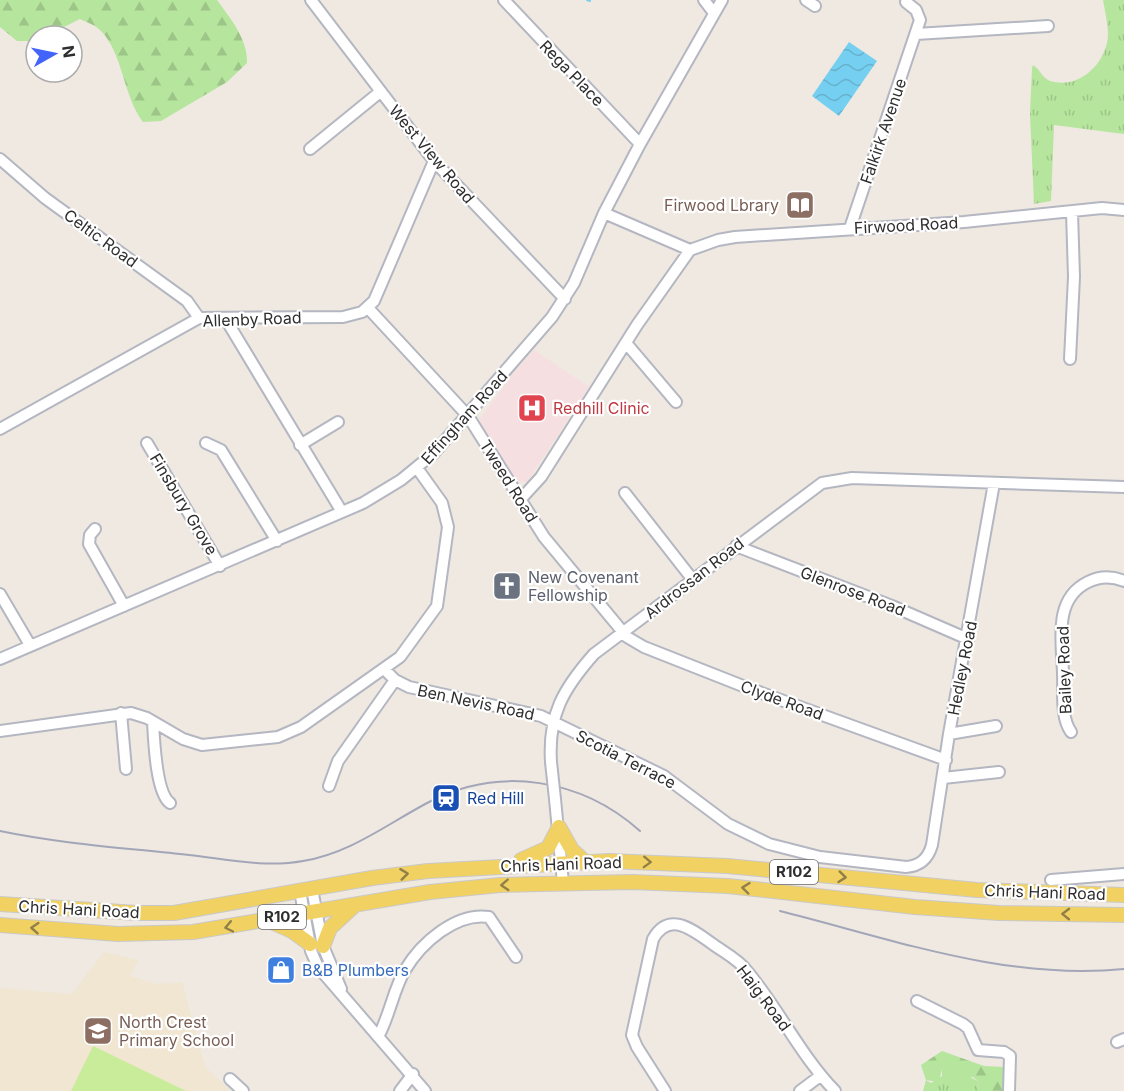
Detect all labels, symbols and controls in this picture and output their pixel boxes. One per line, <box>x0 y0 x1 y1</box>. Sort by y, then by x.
north arrow <box>24 24 84 84</box>
street label: Rega Place <box>536 36 608 110</box>
text: N <box>58 44 80 59</box>
street label: Falkirk Avenue <box>856 76 910 186</box>
street label: West View Road <box>385 101 479 207</box>
library icon: Firwood Lbrary <box>784 189 816 221</box>
place label: Firwood Lbrary <box>664 195 779 215</box>
street label: Celtic Road <box>60 204 142 272</box>
street label: Firwood Road <box>853 212 959 238</box>
street label: Allenby Road <box>202 307 302 331</box>
street label: Effingham Road <box>417 366 511 468</box>
hospital icon: Redhill Clinic <box>516 392 548 424</box>
place label: Redhill Clinic <box>553 398 650 418</box>
street label: Tweed Road <box>476 436 542 526</box>
street label: Finsbury Grove <box>146 449 222 559</box>
street label: Ardrossan Road <box>640 533 748 623</box>
street label: Glenrose Road <box>798 562 908 620</box>
place label: New Covenant Fellowship <box>528 567 639 605</box>
church icon: New Covenant Fellowship <box>491 570 523 602</box>
street label: Hedley Road <box>943 619 981 717</box>
street label: Bailey Road <box>1052 626 1076 714</box>
street label: Clyde Road <box>738 676 826 724</box>
street label: Ben Nevis Road <box>416 680 536 724</box>
street label: Scotia Terrace <box>573 725 679 793</box>
station icon: Red Hill <box>430 782 462 814</box>
place label: Red Hill <box>467 788 524 808</box>
street label: Chris Hani Road <box>500 852 622 876</box>
one-way arrow <box>643 856 652 869</box>
road number: R102 <box>770 860 818 884</box>
one-way arrow <box>399 868 408 881</box>
one-way arrow <box>837 870 846 883</box>
one-way arrow <box>500 879 509 892</box>
street label: Chris Hani Road <box>984 880 1106 904</box>
one-way arrow <box>741 882 750 894</box>
street label: Chris Hani Road <box>18 896 140 922</box>
road number: R102 <box>258 905 306 929</box>
one-way arrow <box>1061 908 1070 920</box>
one-way arrow <box>224 920 234 933</box>
one-way arrow <box>30 921 39 934</box>
shop icon: B&B Plumbers <box>265 954 297 986</box>
place label: B&B Plumbers <box>302 960 409 980</box>
street label: Haig Road <box>733 961 795 1035</box>
place label: North Crest Primary School <box>119 1012 234 1050</box>
school or university icon: North Crest Primary School <box>82 1015 114 1047</box>

